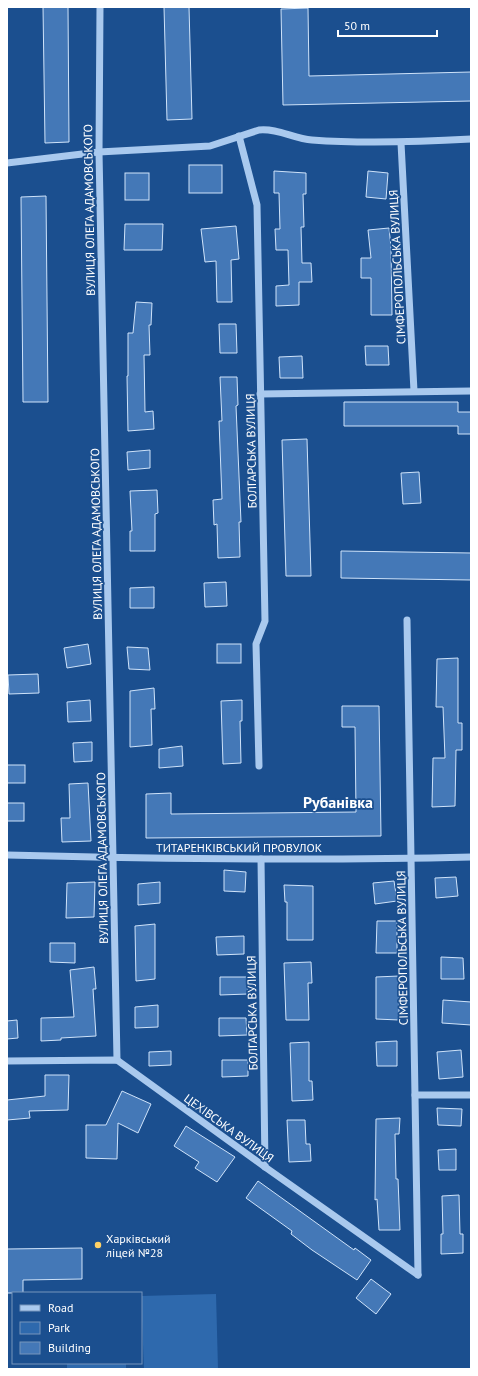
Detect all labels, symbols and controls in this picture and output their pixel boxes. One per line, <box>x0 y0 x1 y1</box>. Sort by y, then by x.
scale bar <box>338 12 437 38</box>
text: 50 m <box>344 18 370 33</box>
street label: ВУЛИЦЯ ОЛЕГА АДАМОВСЬКОГО <box>80 124 98 296</box>
street label: СІМФЕРОПОЛЬСЬКА ВУЛИЦЯ <box>385 189 409 345</box>
street label: БОЛГАРСЬКА ВУЛИЦЯ <box>242 393 260 509</box>
street label: ВУЛИЦЯ ОЛЕГА АДАМОВСЬКОГО <box>87 448 105 620</box>
street label: ВУЛИЦЯ ОЛЕГА АДАМОВСЬКОГО <box>93 772 111 944</box>
district label: Рубанівка <box>303 792 373 812</box>
street label: ТИТАРЕНКІВСЬКИЙ ПРОВУЛОК <box>156 840 322 855</box>
street label: СІМФЕРОПОЛЬСЬКА ВУЛИЦЯ <box>393 870 411 1026</box>
street label: БОЛГАРСЬКА ВУЛИЦЯ <box>243 955 261 1071</box>
street label: ЦЕХІВСЬКА ВУЛИЦЯ <box>181 1090 277 1166</box>
place label: Харківський ліцей №28 <box>105 1231 171 1260</box>
marker: Харківський ліцей №28 <box>93 1240 103 1250</box>
legend <box>12 1292 142 1364</box>
text: Road <box>48 1300 73 1315</box>
text: Park <box>48 1320 70 1335</box>
text: Building <box>48 1340 91 1355</box>

